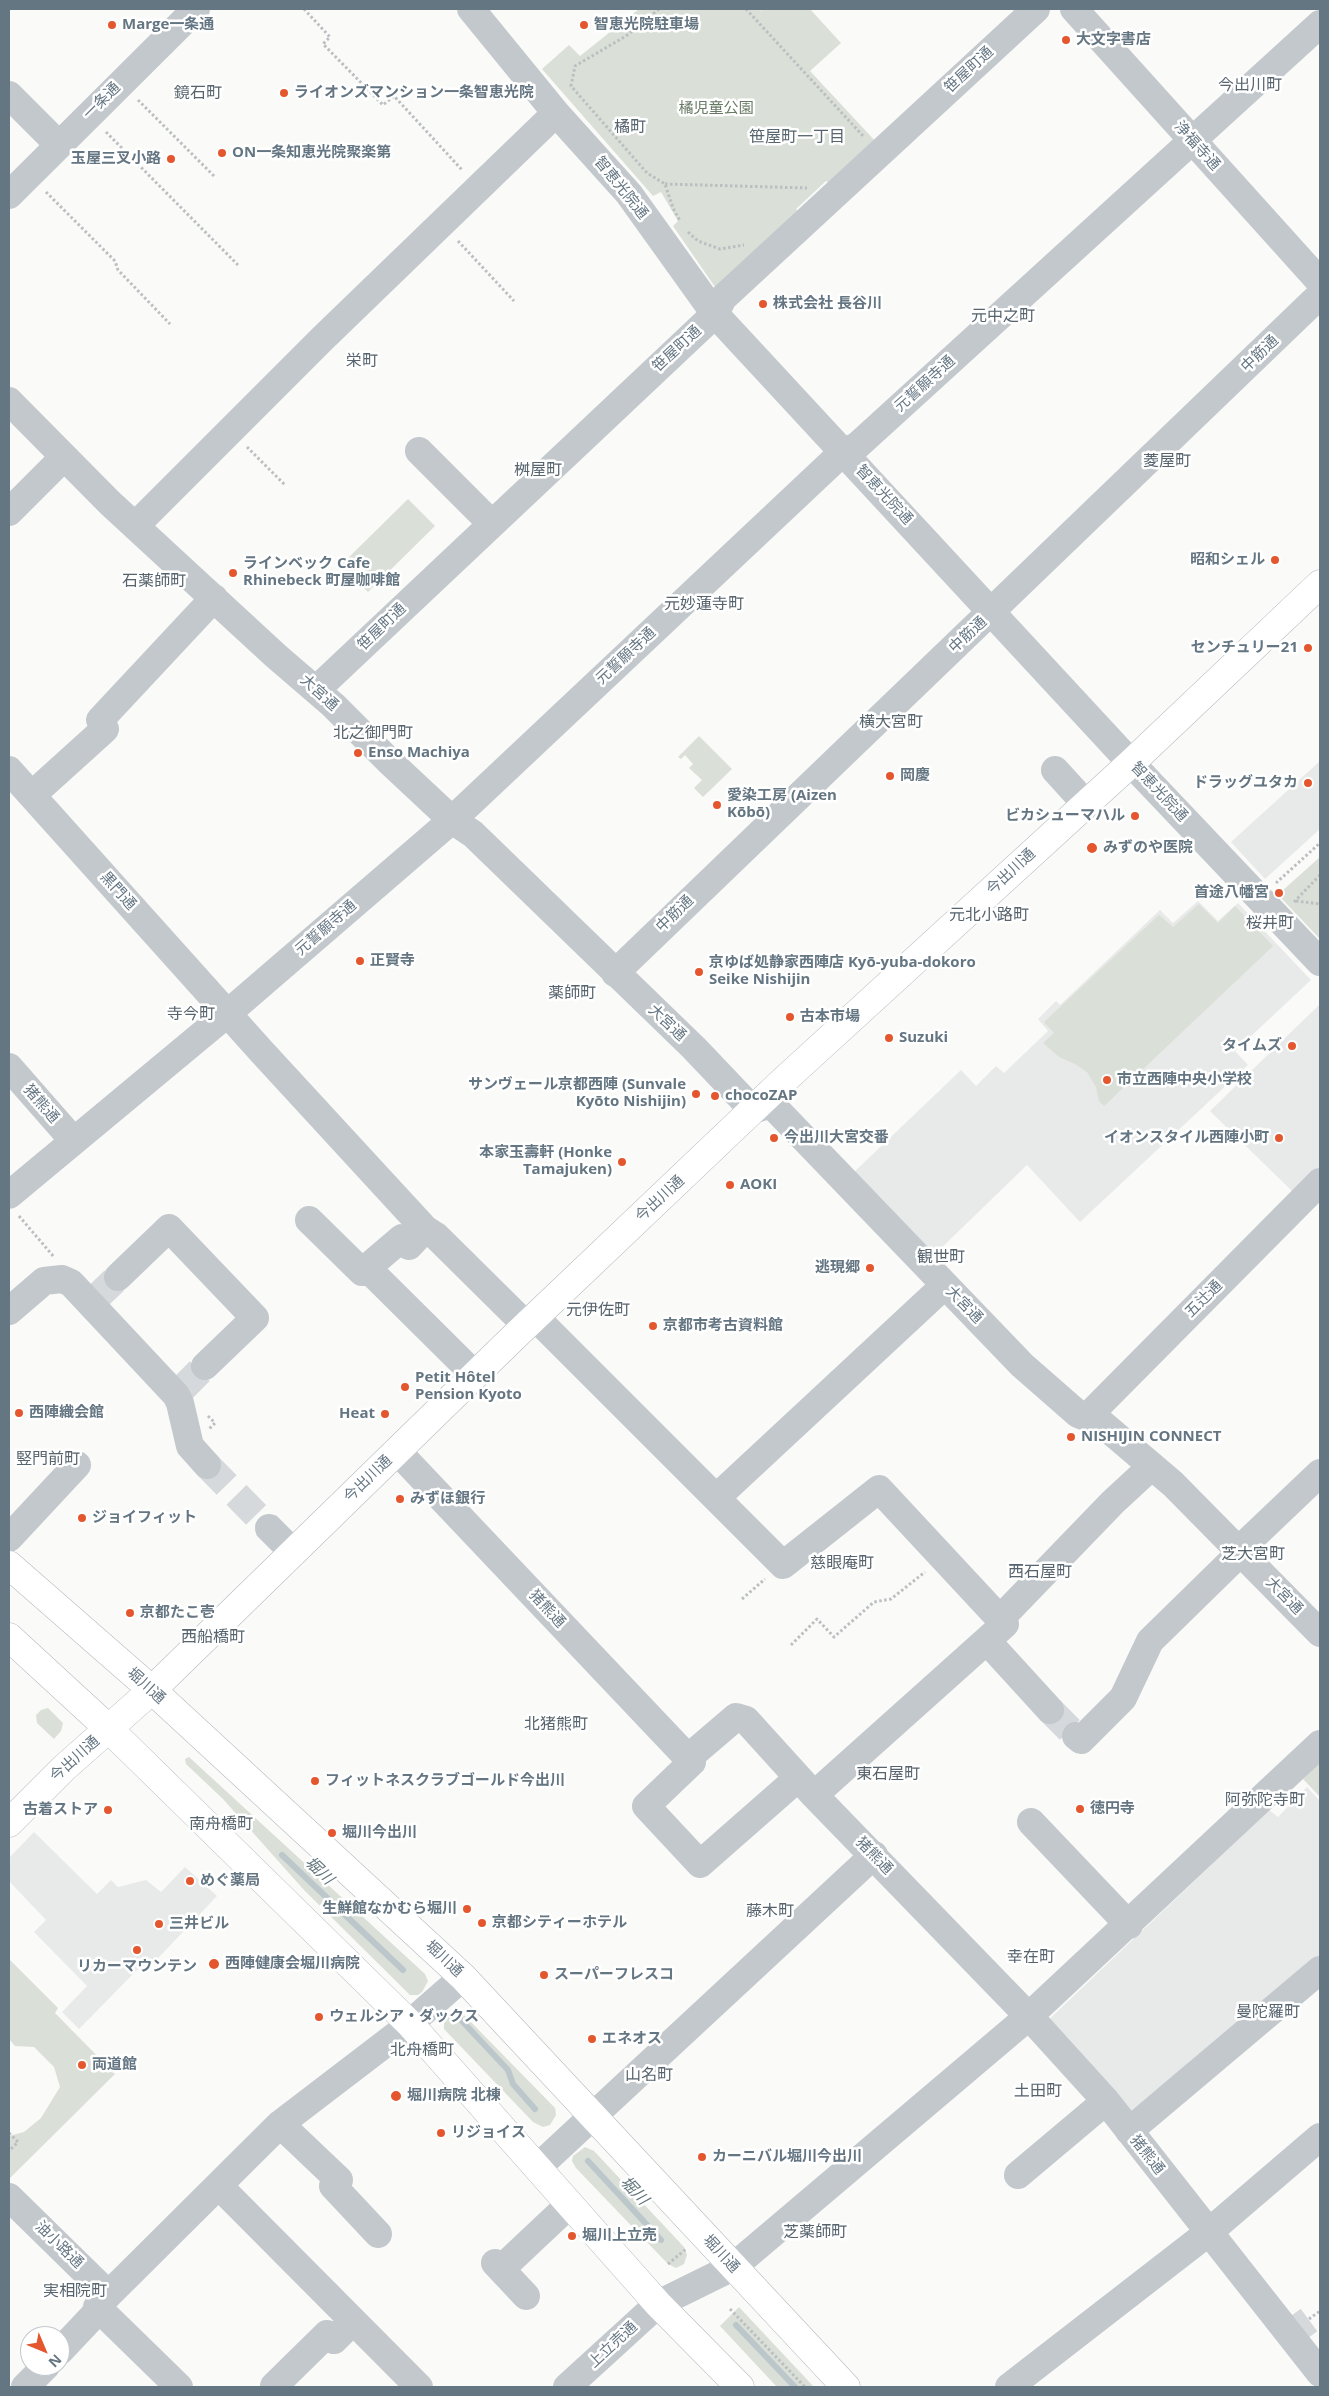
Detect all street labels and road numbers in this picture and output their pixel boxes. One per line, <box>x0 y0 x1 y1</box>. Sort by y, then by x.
street label: 笹屋町通 <box>941 43 997 97</box>
street label: 一条通 <box>80 79 124 123</box>
street label: 浄福寺通 <box>1170 118 1224 174</box>
street label: 智恵光院通 <box>590 153 652 223</box>
street label: 笹屋町通 <box>649 322 705 376</box>
street label: 中筋通 <box>1238 332 1282 376</box>
street label: 元誓願寺通 <box>891 352 959 416</box>
street label: 智恵光院通 <box>852 461 916 529</box>
street label: 笹屋町通 <box>354 600 410 654</box>
street label: 中筋通 <box>945 613 991 657</box>
street label: 元誓願寺通 <box>592 624 660 688</box>
street label: 大宮通 <box>296 671 342 715</box>
street label: 智恵光院通 <box>1127 758 1191 826</box>
street label: 今出川通 <box>983 845 1039 899</box>
street label: 黒門通 <box>96 868 140 914</box>
street label: 中筋通 <box>653 892 697 936</box>
street label: 元誓願寺通 <box>292 897 360 959</box>
street label: 大宮通 <box>644 1001 690 1045</box>
street label: 猪熊通 <box>19 1081 63 1127</box>
street label: 今出川通 <box>632 1172 688 1226</box>
street label: 五辻通 <box>1182 1277 1226 1321</box>
street label: 大宮通 <box>942 1283 986 1327</box>
street label: 今出川通 <box>340 1452 396 1506</box>
street label: 大宮通 <box>1262 1574 1306 1618</box>
street label: 猪熊通 <box>525 1586 569 1632</box>
street label: 堀川通 <box>123 1664 169 1708</box>
street label: 今出川通 <box>47 1732 103 1786</box>
street label: 猪熊通 <box>852 1834 896 1878</box>
street label: 堀川通 <box>421 1937 467 1981</box>
street label: 猪熊通 <box>1126 2132 1168 2178</box>
street label: 油小路通 <box>31 2218 87 2272</box>
street label: 堀川通 <box>699 2231 743 2277</box>
street label: 上立売通 <box>585 2318 641 2372</box>

